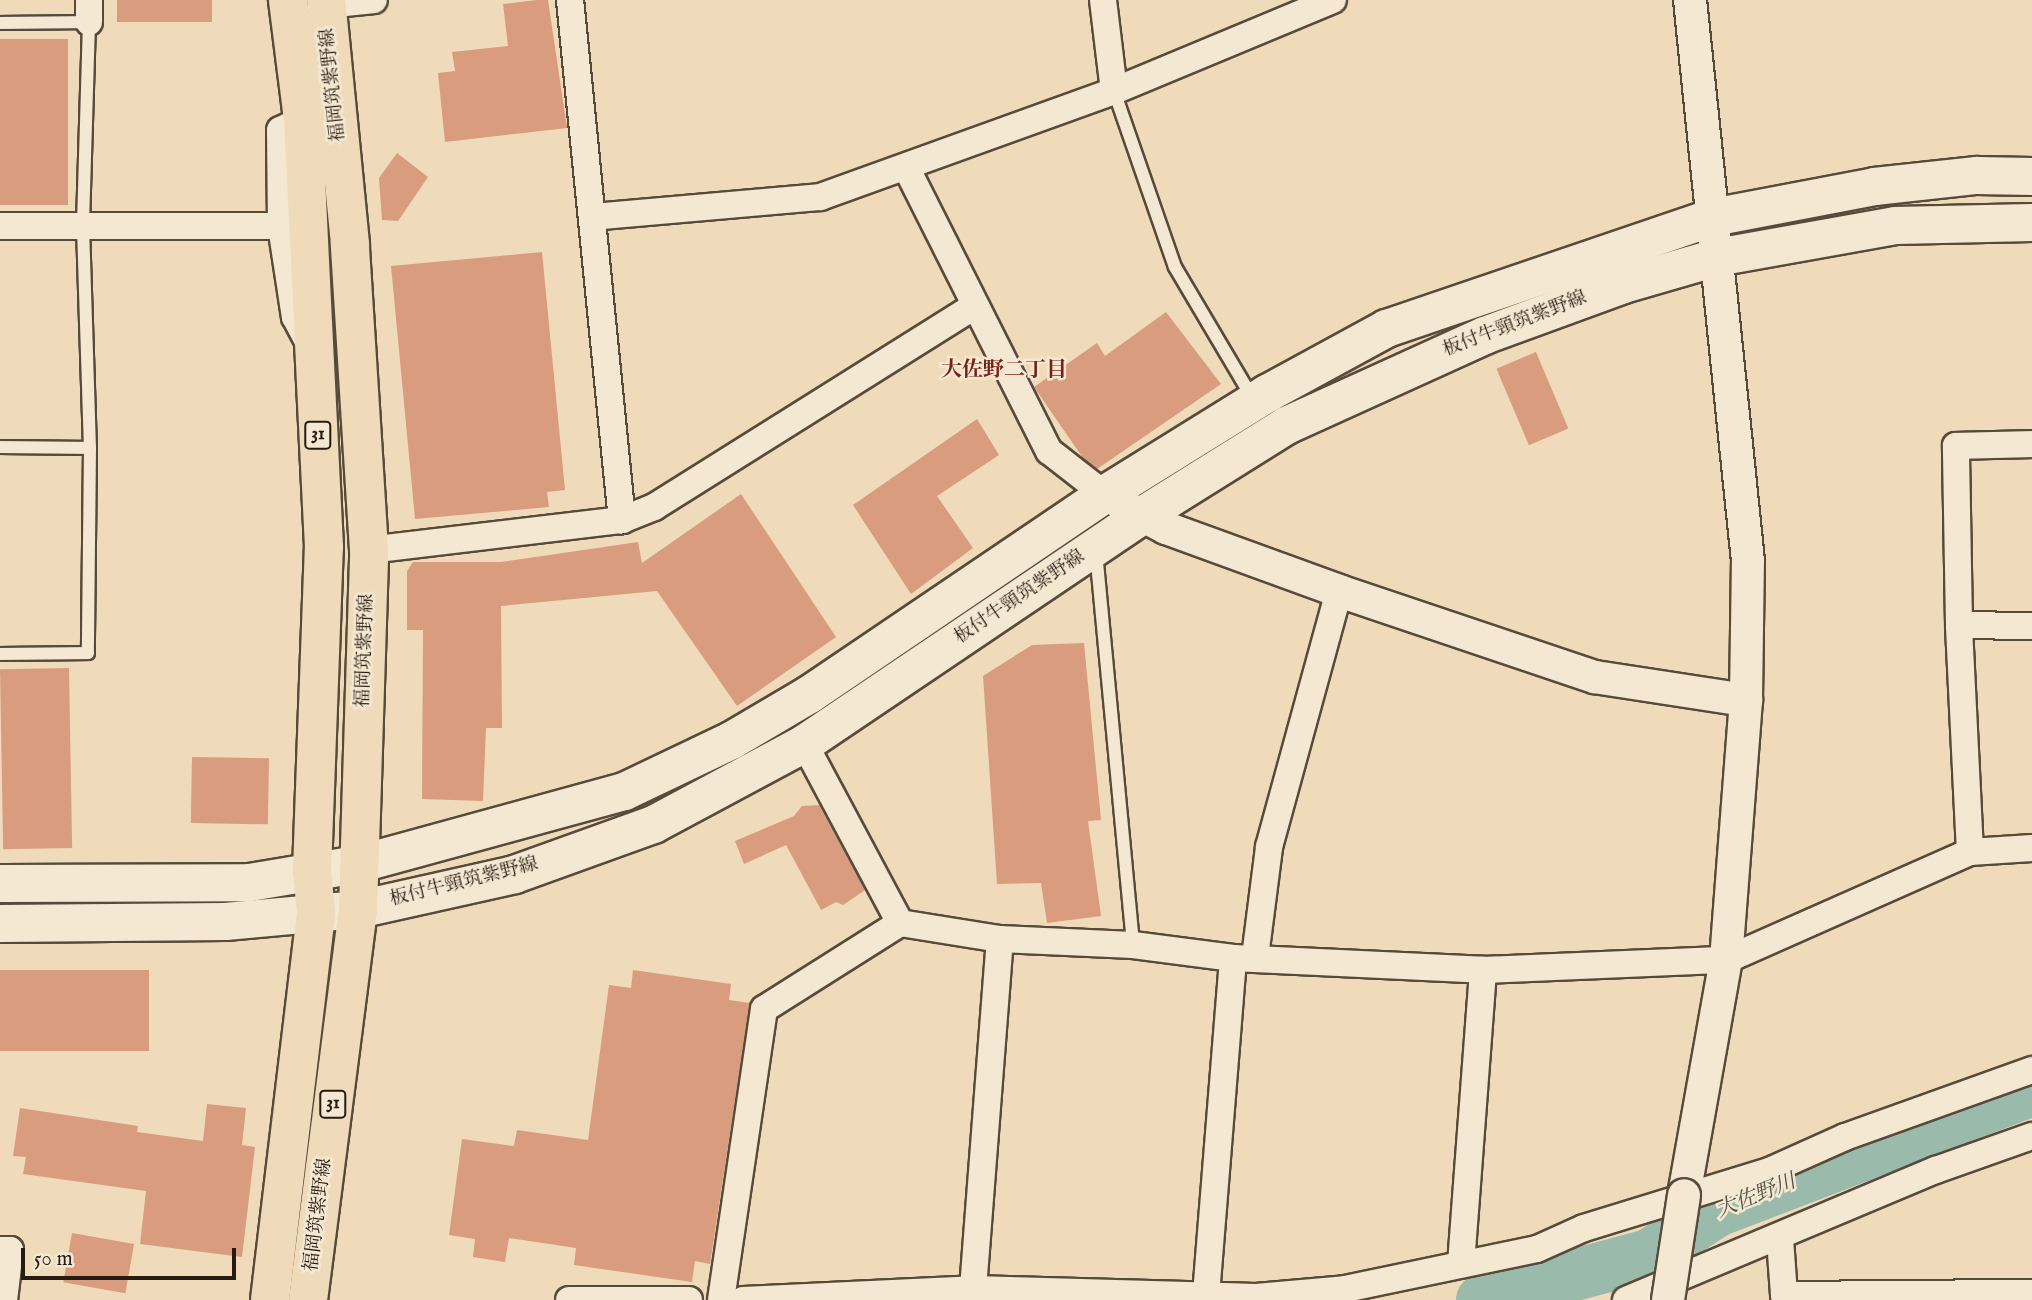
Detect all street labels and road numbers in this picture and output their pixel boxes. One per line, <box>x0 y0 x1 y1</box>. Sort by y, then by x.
street label: 福岡筑紫野線 <box>317 27 351 143</box>
street label: 板付牛頸筑紫野線 <box>1440 287 1590 363</box>
road number: 31 <box>304 421 332 450</box>
street label: 板付牛頸筑紫野線 <box>951 546 1089 650</box>
street label: 福岡筑紫野線 <box>353 594 379 708</box>
street label: 板付牛頸筑紫野線 <box>387 854 541 912</box>
road number: 31 <box>319 1090 347 1119</box>
street label: 福岡筑紫野線 <box>301 1157 337 1273</box>

